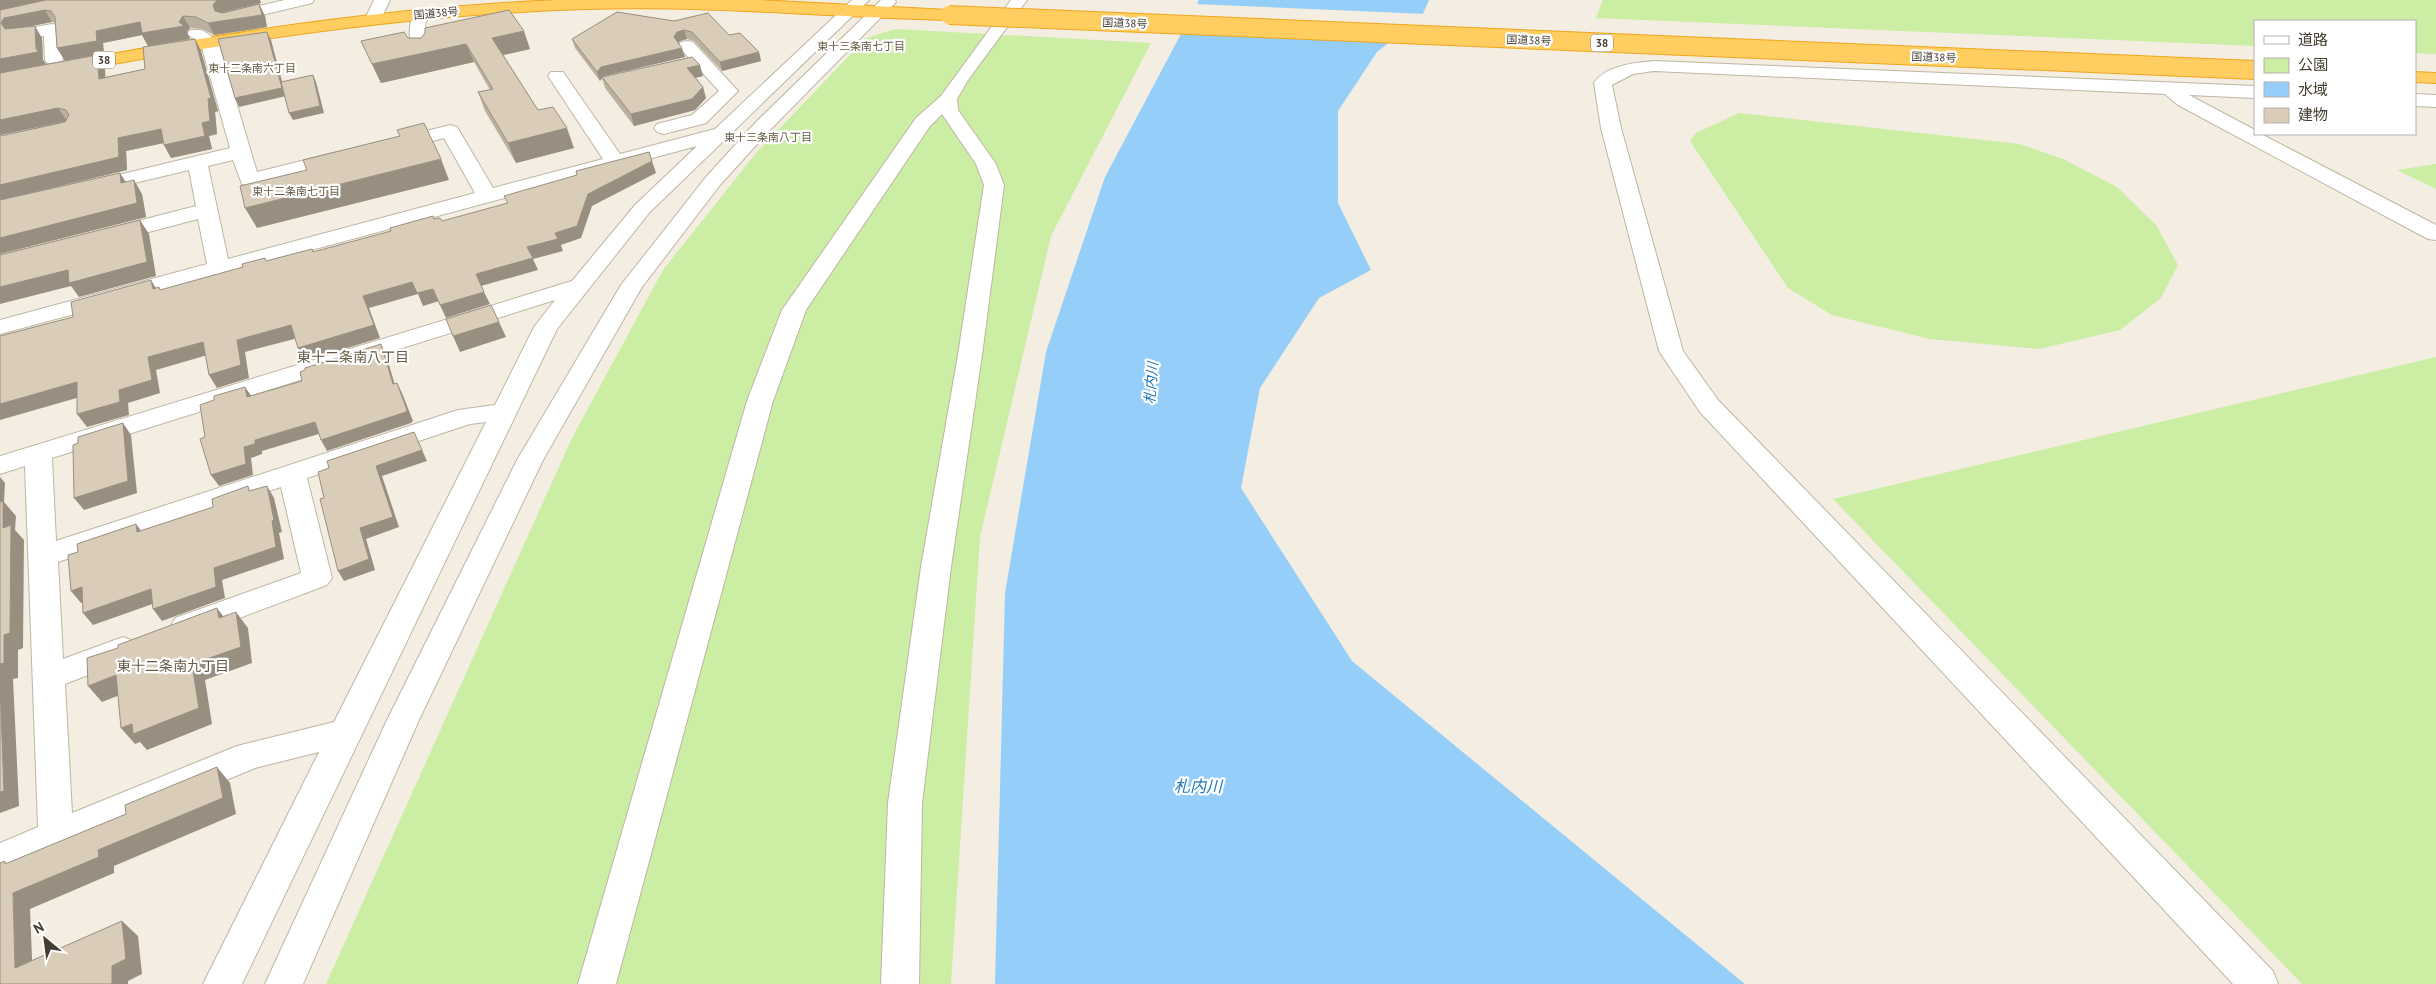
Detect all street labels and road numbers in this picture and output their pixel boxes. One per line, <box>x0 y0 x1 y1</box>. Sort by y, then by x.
street label: 国道38号 <box>413 4 459 22</box>
street label: 国道38号 <box>1102 15 1148 31</box>
street label: 国道38号 <box>1506 32 1552 48</box>
road number: 38 <box>1591 34 1613 52</box>
street label: 国道38号 <box>1911 49 1957 65</box>
road number: 38 <box>93 52 115 68</box>

